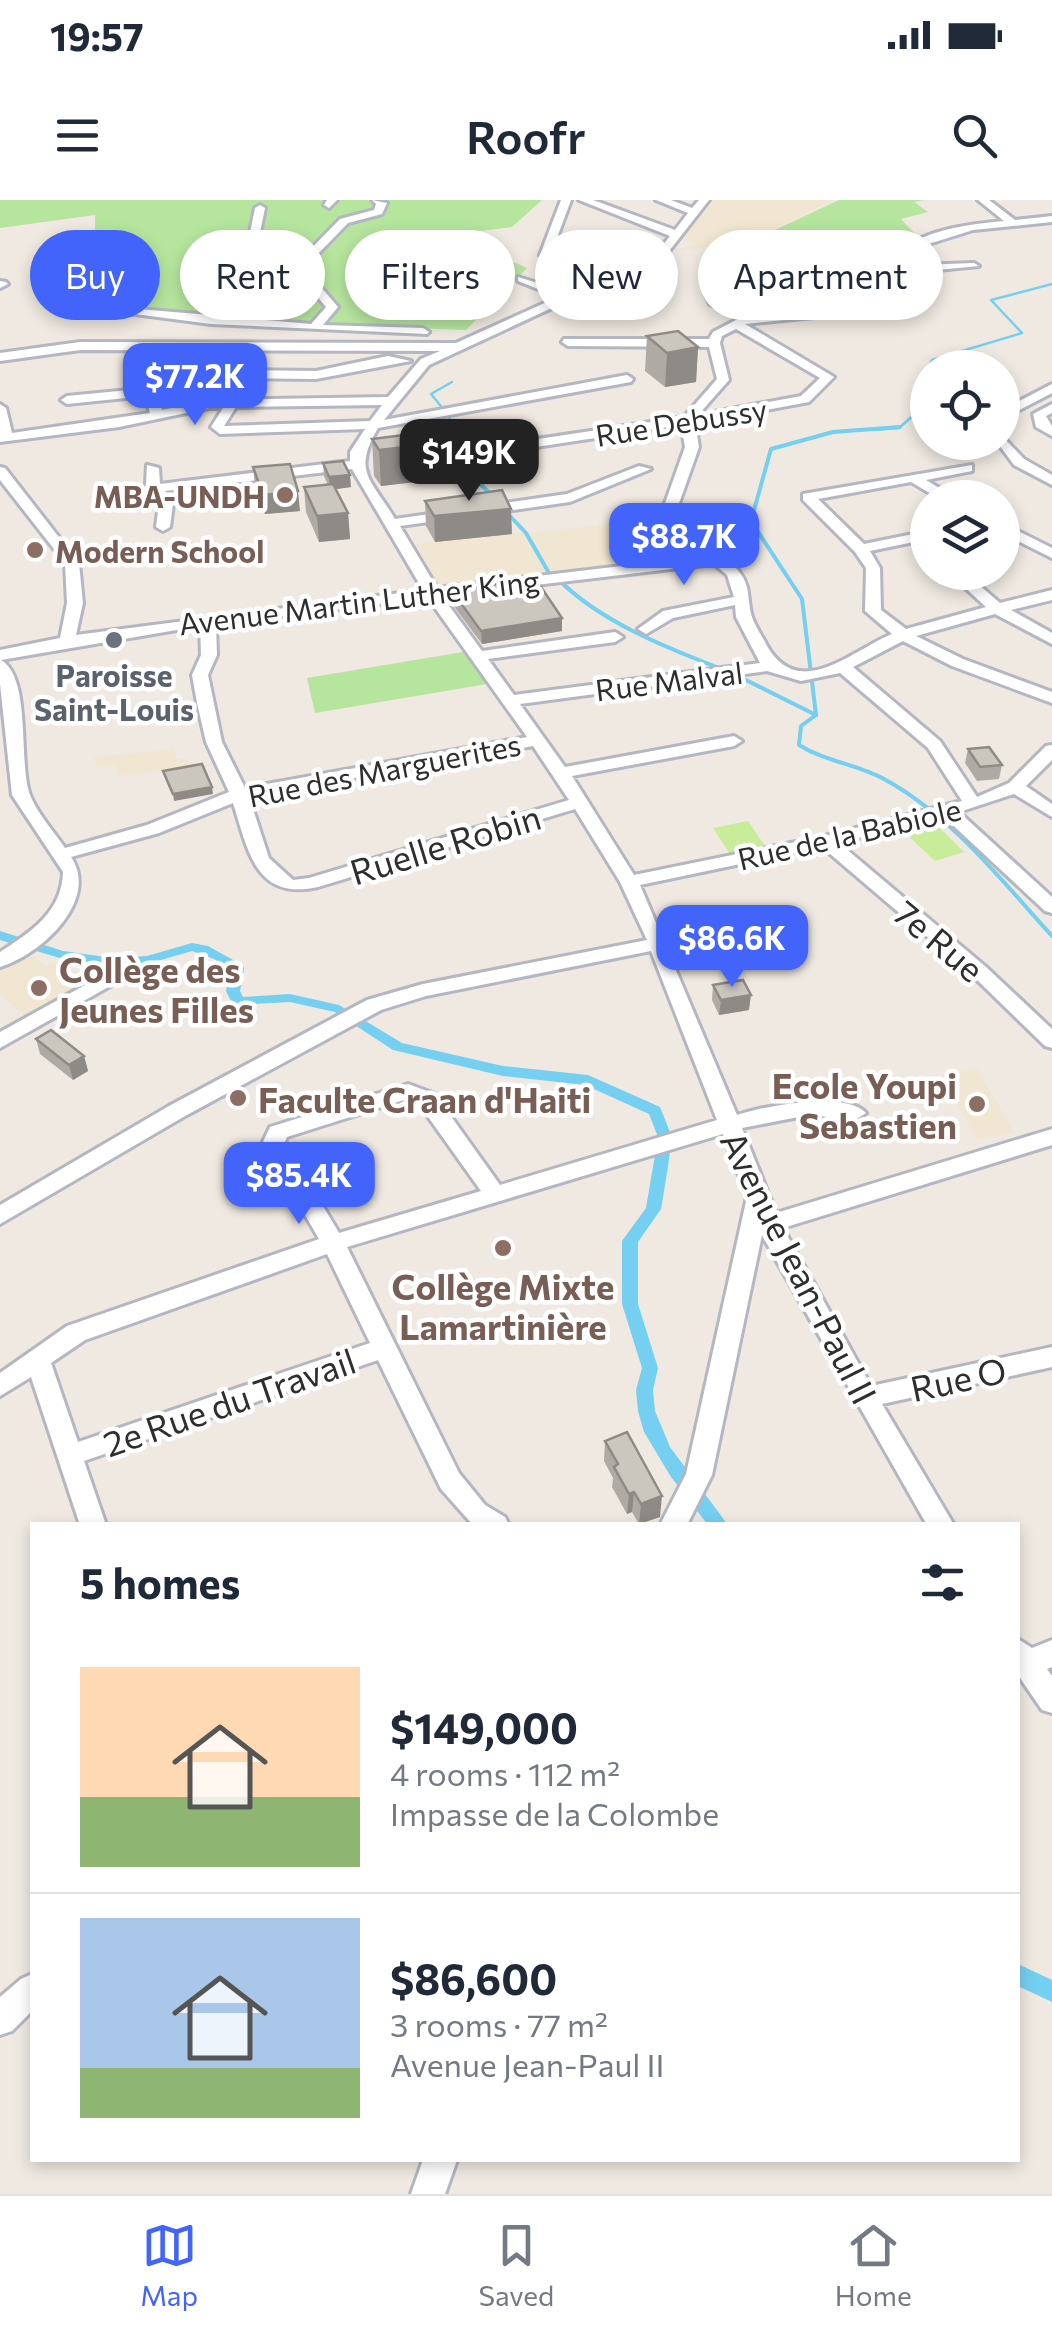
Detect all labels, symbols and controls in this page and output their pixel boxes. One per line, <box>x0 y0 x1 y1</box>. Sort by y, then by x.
text: 19:57 <box>50 12 144 59</box>
icon: menu <box>50 108 105 163</box>
text: Roofr <box>466 108 586 163</box>
icon: search <box>947 108 1002 163</box>
chip: Buy <box>30 230 160 320</box>
chip: Rent <box>180 230 325 320</box>
chip: Filters <box>345 230 515 320</box>
chip: New <box>535 230 678 320</box>
chip: Apartment <box>698 230 943 320</box>
pin: $77.2K <box>114 343 276 428</box>
map controls <box>910 350 1020 590</box>
button: locate <box>910 350 1020 460</box>
text: $77.2K <box>145 355 245 395</box>
street label: Rue Debussy <box>593 389 769 453</box>
pin: $149K <box>399 419 539 504</box>
text: $149K <box>422 431 516 471</box>
place label: MBA-UNDH <box>94 477 265 514</box>
button: layers <box>910 480 1020 590</box>
marker: MBA-UNDH <box>274 484 296 506</box>
pin: $88.7K <box>603 503 765 588</box>
text: $88.7K <box>631 515 737 555</box>
place label: Modern School <box>55 532 264 569</box>
marker: Modern School <box>24 539 46 561</box>
street label: Avenue Martin Luther King <box>177 561 541 641</box>
marker: Paroisse Saint-Louis <box>103 629 125 651</box>
street label: Rue Malval <box>593 653 745 707</box>
place label: Paroisse Saint-Louis <box>34 656 194 727</box>
street label: Rue des Marguerites <box>245 724 523 814</box>
street label: Rue de la Babiole <box>734 789 964 877</box>
street label: Ruelle Robin <box>344 794 546 892</box>
street label: 7e Rue <box>887 890 993 990</box>
pin: $86.6K <box>651 905 813 990</box>
text: $86.6K <box>678 917 786 957</box>
place label: Collège des Jeunes Filles <box>59 947 254 1030</box>
marker: Collège des Jeunes Filles <box>28 977 50 999</box>
place label: Ecole Youpi Sebastien <box>772 1063 957 1146</box>
place label: Faculte Craan d'Haiti <box>258 1077 591 1120</box>
marker: Faculte Craan d'Haiti <box>227 1087 249 1109</box>
marker: Ecole Youpi Sebastien <box>966 1093 988 1115</box>
street label: Avenue Jean-Paul II <box>713 1124 887 1410</box>
pin: $85.4K <box>218 1142 380 1227</box>
text: $85.4K <box>246 1154 352 1194</box>
marker: Collège Mixte Lamartinière <box>492 1237 514 1259</box>
place label: Collège Mixte Lamartinière <box>392 1264 614 1347</box>
street label: 2e Rue du Travail <box>97 1338 361 1464</box>
street label: Rue O <box>906 1347 1010 1409</box>
icon: filters <box>915 1555 970 1610</box>
text: 5 homes <box>80 1556 240 1608</box>
text: $149,000 <box>390 1701 578 1753</box>
icon: home <box>160 1707 280 1827</box>
text: 4 rooms · 112 m² <box>390 1753 620 1793</box>
text: Impasse de la Colombe <box>390 1793 719 1833</box>
text: $86,600 <box>390 1952 557 2004</box>
icon: home <box>160 1958 280 2078</box>
text: 3 rooms · 77 m² <box>390 2004 608 2044</box>
text: Avenue Jean-Paul II <box>390 2044 664 2084</box>
tab: Map <box>140 2218 198 2312</box>
tab: Saved <box>479 2218 554 2312</box>
tab: Home <box>835 2218 912 2312</box>

